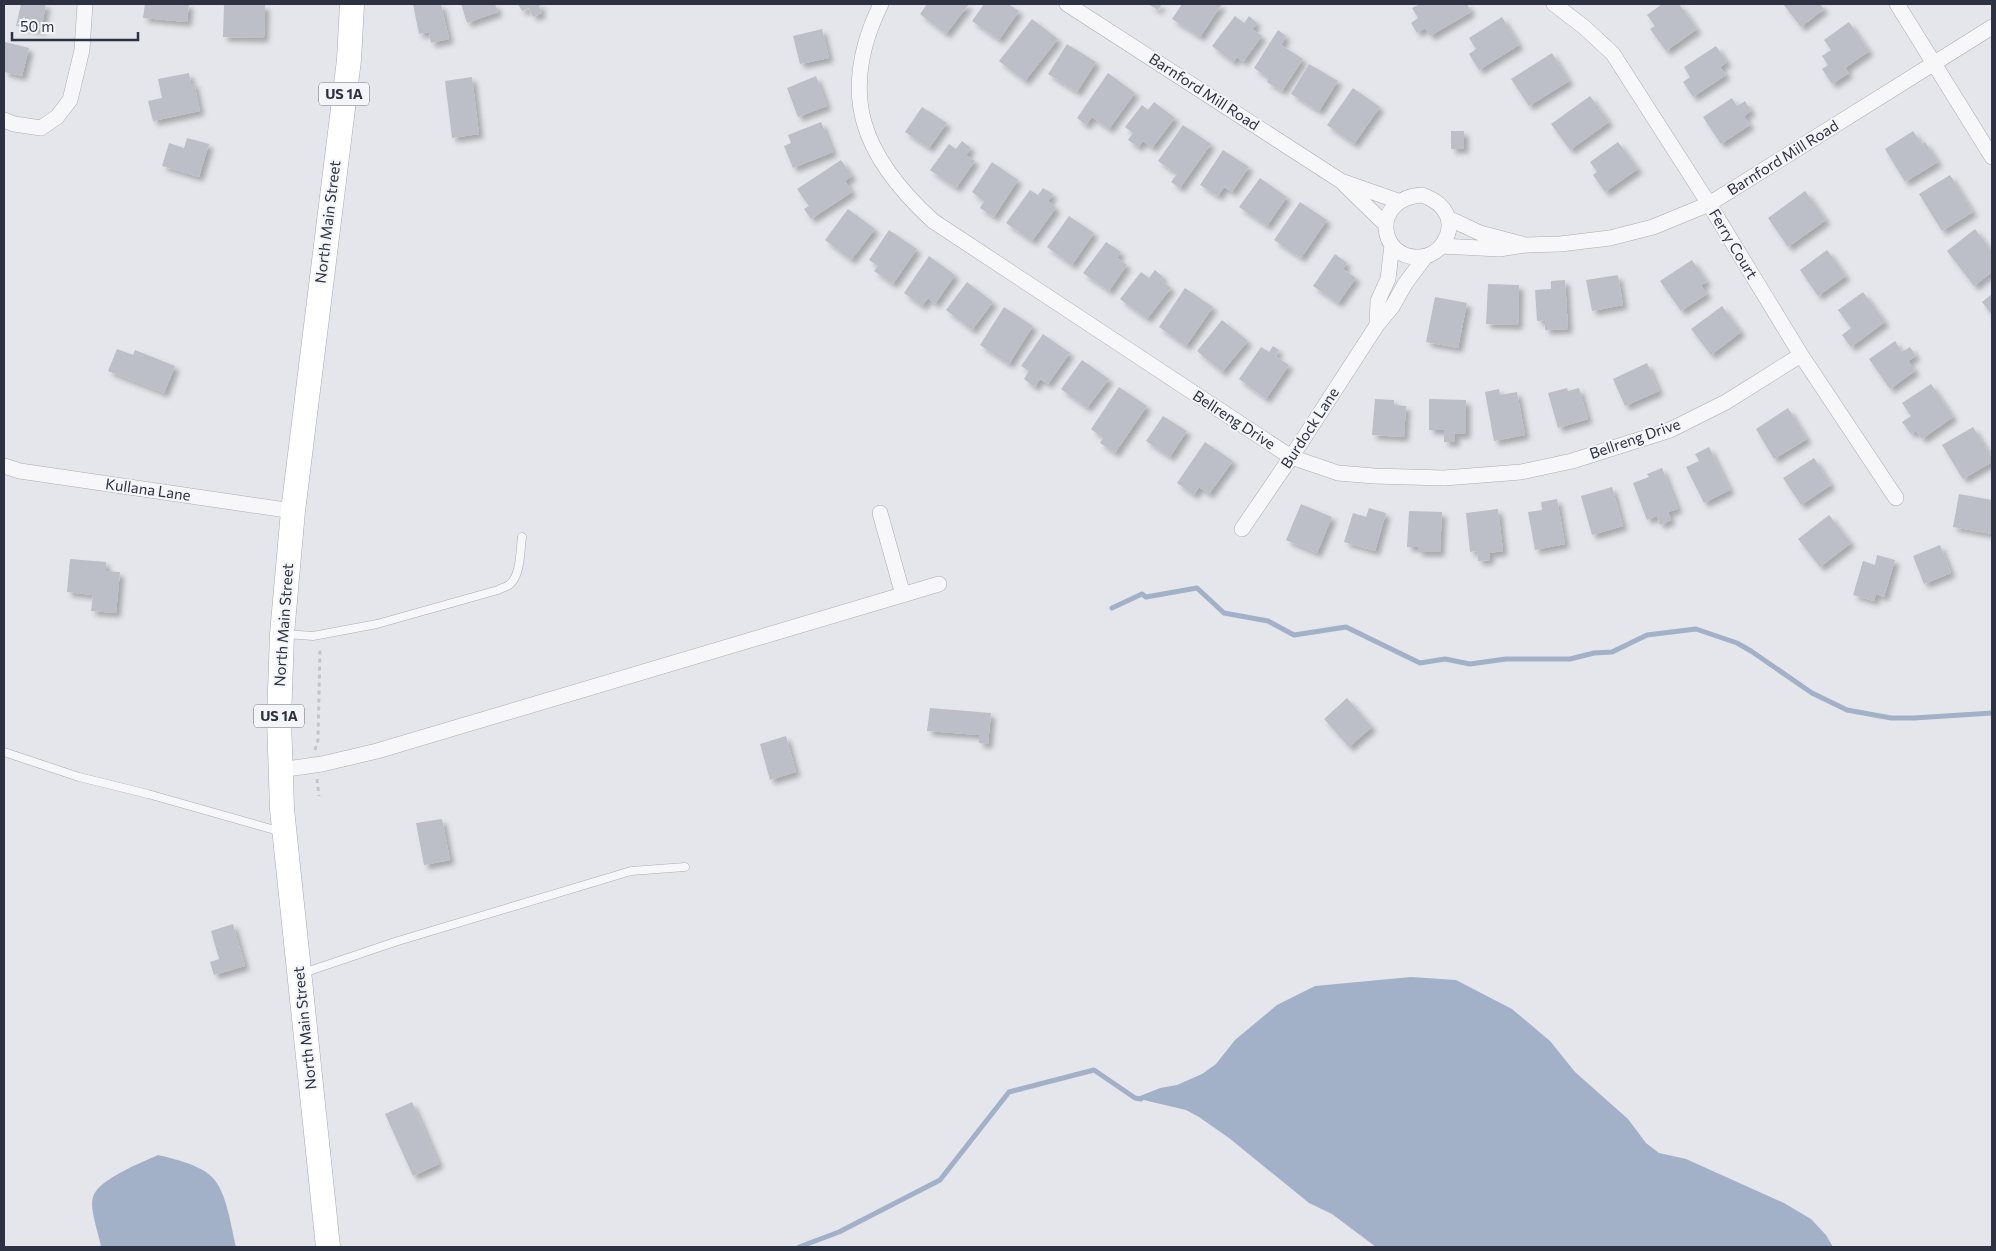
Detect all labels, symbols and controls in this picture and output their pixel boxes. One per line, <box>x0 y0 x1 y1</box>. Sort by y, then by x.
scale bar <box>12 10 139 42</box>
text: 50 m <box>20 17 54 35</box>
street label: Barnford Mill Road <box>1146 49 1263 133</box>
road number: US 1A <box>319 82 369 106</box>
street label: Barnford Mill Road <box>1724 116 1841 199</box>
street label: North Main Street <box>311 159 343 284</box>
street label: Ferry Court <box>1706 205 1762 282</box>
street label: Burdock Lane <box>1276 384 1342 471</box>
street label: Bellreng Drive <box>1190 386 1279 453</box>
street label: Bellreng Drive <box>1587 414 1682 462</box>
street label: Kullana Lane <box>104 474 192 504</box>
street label: North Main Street <box>270 563 296 687</box>
road number: US 1A <box>254 704 304 728</box>
street label: North Main Street <box>289 966 319 1091</box>

